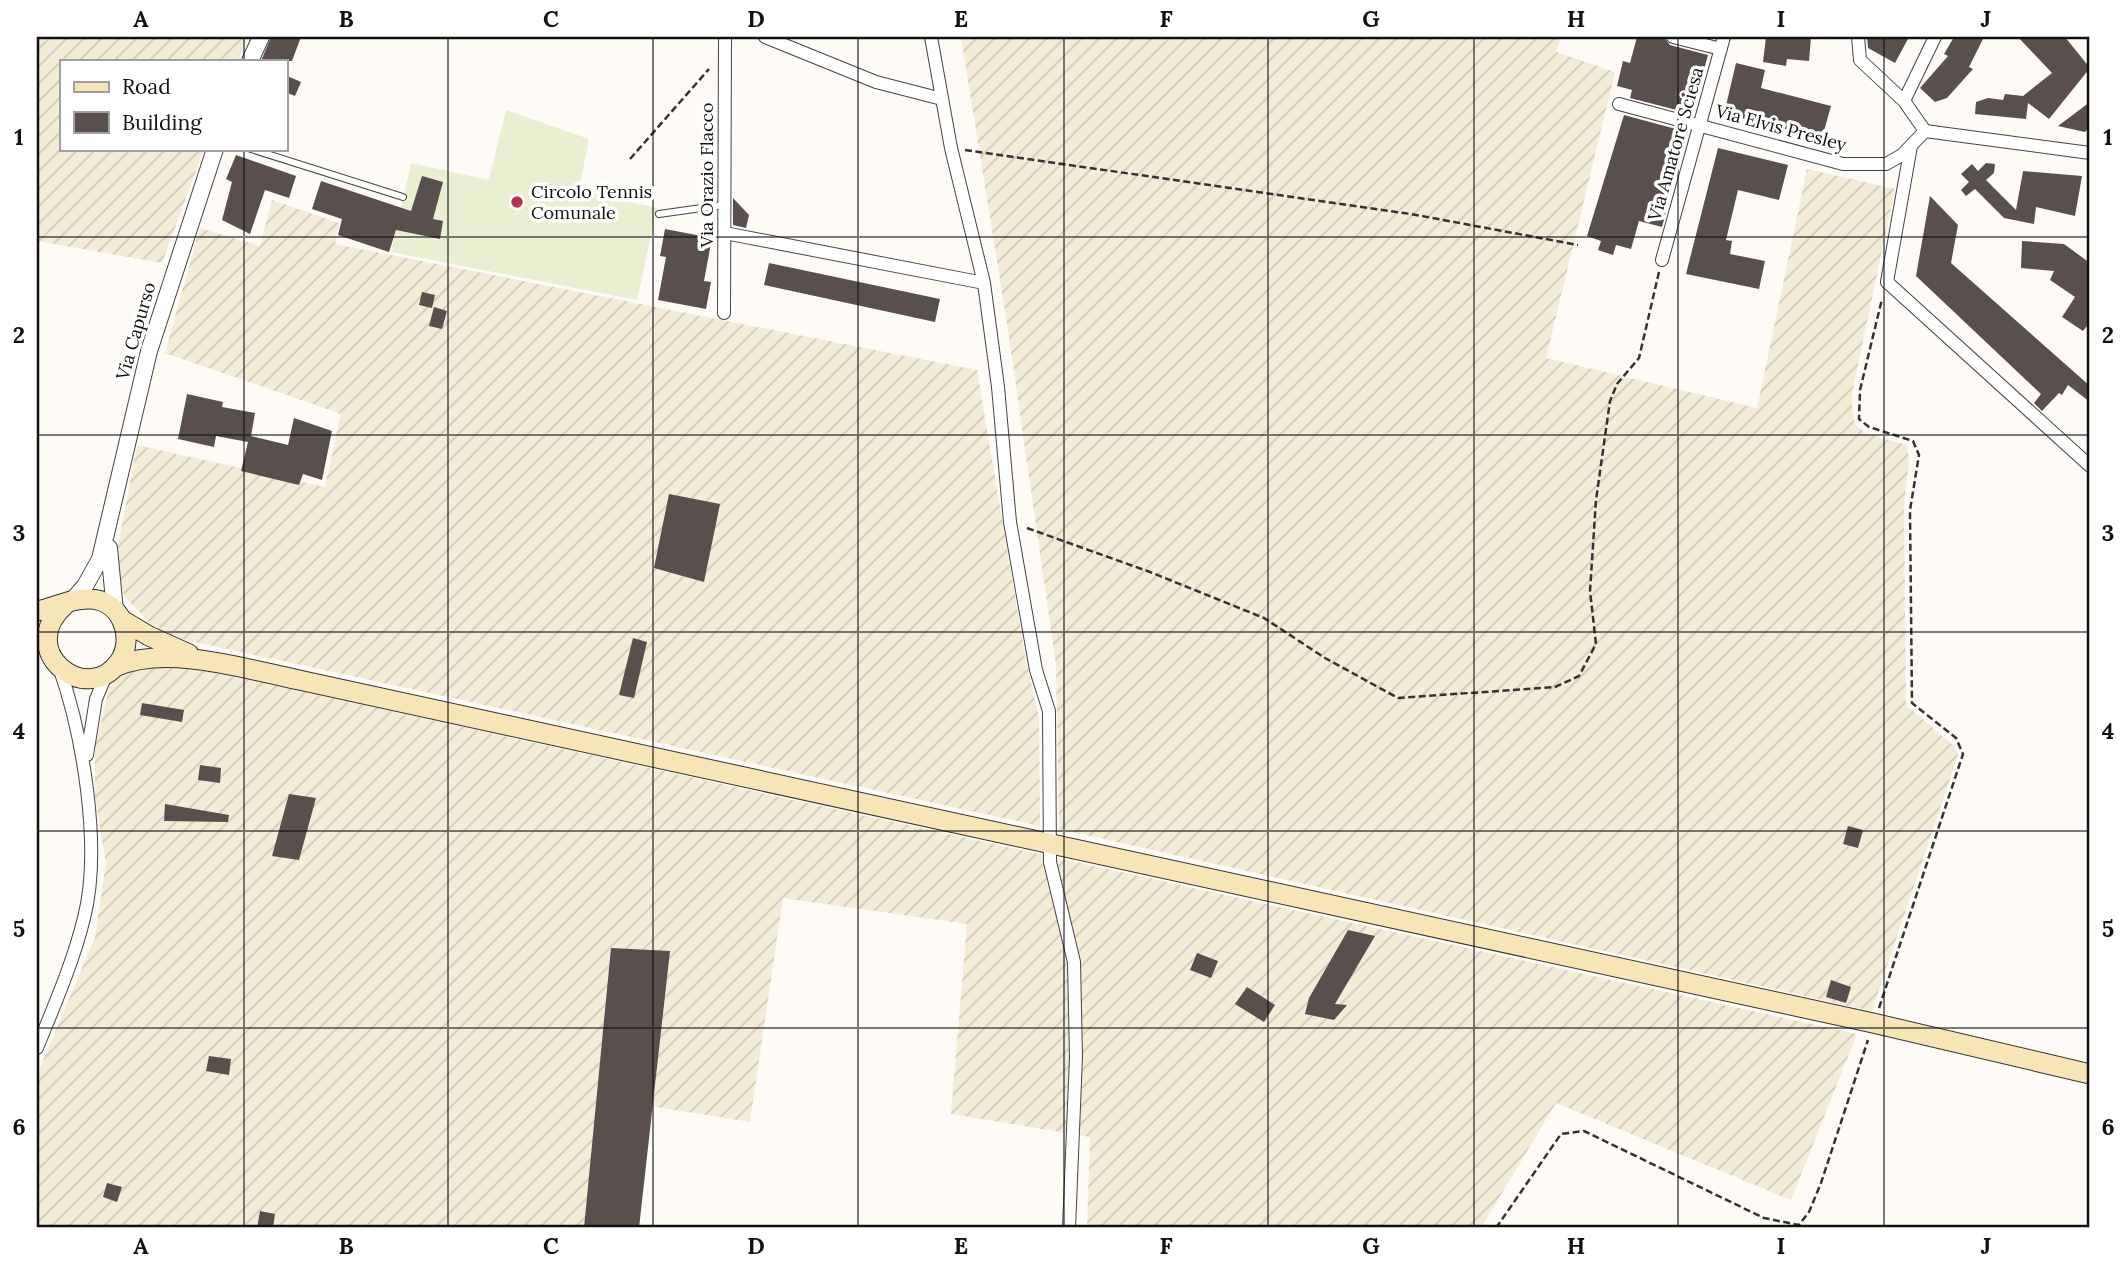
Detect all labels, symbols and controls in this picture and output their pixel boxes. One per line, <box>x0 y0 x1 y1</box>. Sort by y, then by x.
text: A <box>133 4 149 33</box>
text: B <box>338 4 354 33</box>
text: C <box>543 4 559 33</box>
text: D <box>747 4 765 33</box>
text: E <box>954 4 968 33</box>
text: F <box>1159 4 1173 33</box>
text: G <box>1362 4 1380 33</box>
text: H <box>1567 4 1585 33</box>
text: I <box>1777 4 1785 33</box>
text: J <box>1981 4 1991 33</box>
legend <box>60 60 287 150</box>
street label: Via Amatore Sciesa <box>1642 64 1708 224</box>
text: Road <box>122 73 171 100</box>
street label: Via Elvis Presley <box>1712 99 1850 156</box>
street label: Via Orazio Flacco <box>695 103 718 248</box>
text: Building <box>122 109 202 136</box>
text: 1 <box>14 122 24 151</box>
text: 1 <box>2103 122 2113 151</box>
place label: Circolo Tennis Comunale <box>531 180 652 224</box>
marker: Circolo Tennis Comunale <box>509 194 525 210</box>
street label: Via Capurso <box>110 279 160 383</box>
text: 2 <box>13 320 25 349</box>
text: 2 <box>2102 320 2114 349</box>
text: 3 <box>13 518 25 547</box>
text: 3 <box>2102 518 2114 547</box>
text: 4 <box>13 716 25 745</box>
text: 4 <box>2102 716 2114 745</box>
text: 5 <box>13 914 25 943</box>
text: 5 <box>2102 914 2114 943</box>
text: 6 <box>12 1112 26 1141</box>
text: 6 <box>2101 1112 2115 1141</box>
text: A <box>133 1231 149 1260</box>
text: B <box>338 1231 354 1260</box>
text: C <box>543 1231 559 1260</box>
text: D <box>747 1231 765 1260</box>
text: E <box>954 1231 968 1260</box>
text: F <box>1159 1231 1173 1260</box>
text: G <box>1362 1231 1380 1260</box>
text: H <box>1567 1231 1585 1260</box>
text: I <box>1777 1231 1785 1260</box>
text: J <box>1981 1231 1991 1260</box>

